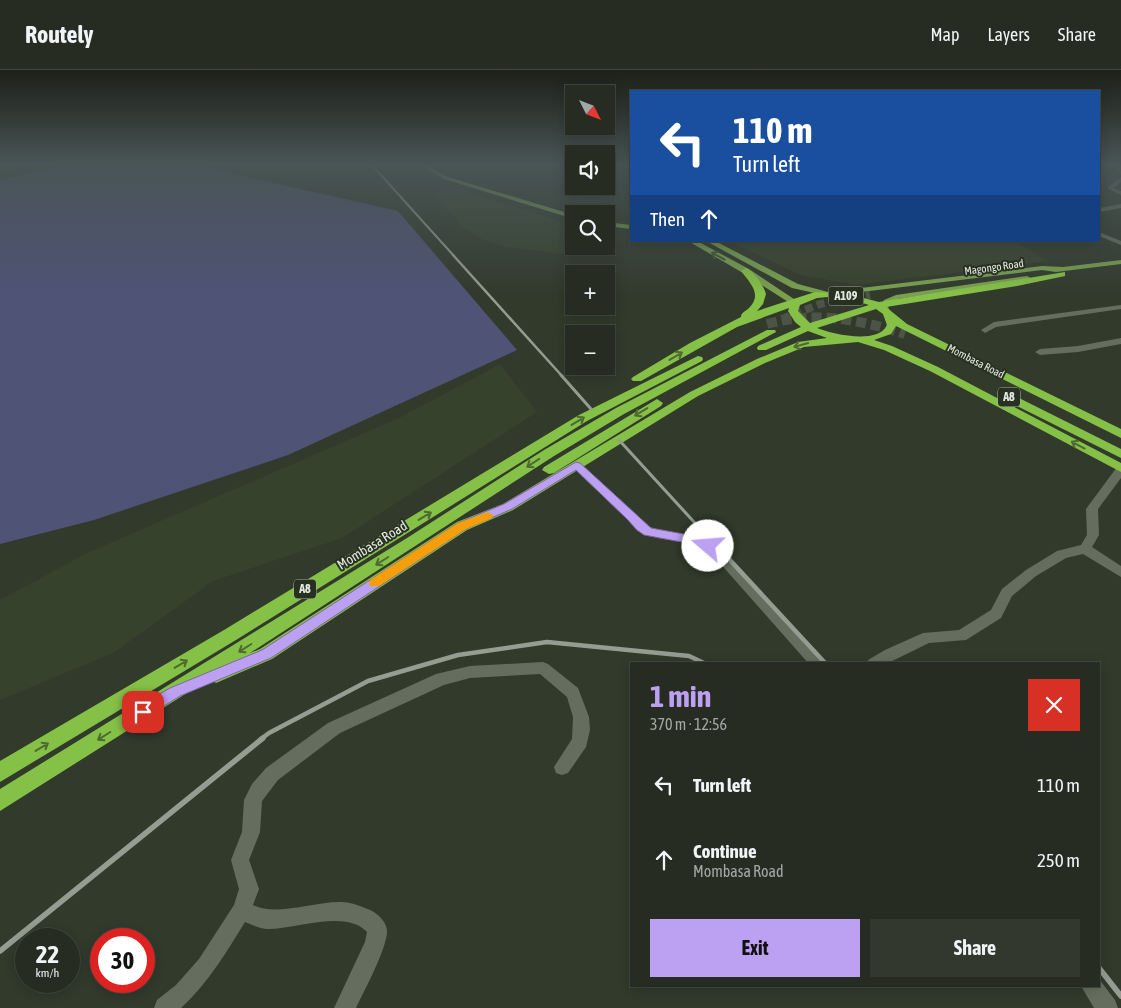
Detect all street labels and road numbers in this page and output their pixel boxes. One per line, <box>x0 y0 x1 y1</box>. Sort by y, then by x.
street label: Magongo Road <box>964 257 1024 277</box>
road number: A109 <box>828 287 864 306</box>
street label: Mombasa Road <box>946 342 1006 380</box>
road number: A8 <box>998 388 1020 407</box>
street label: Mombasa Road <box>334 517 410 573</box>
road number: A8 <box>294 579 316 598</box>

